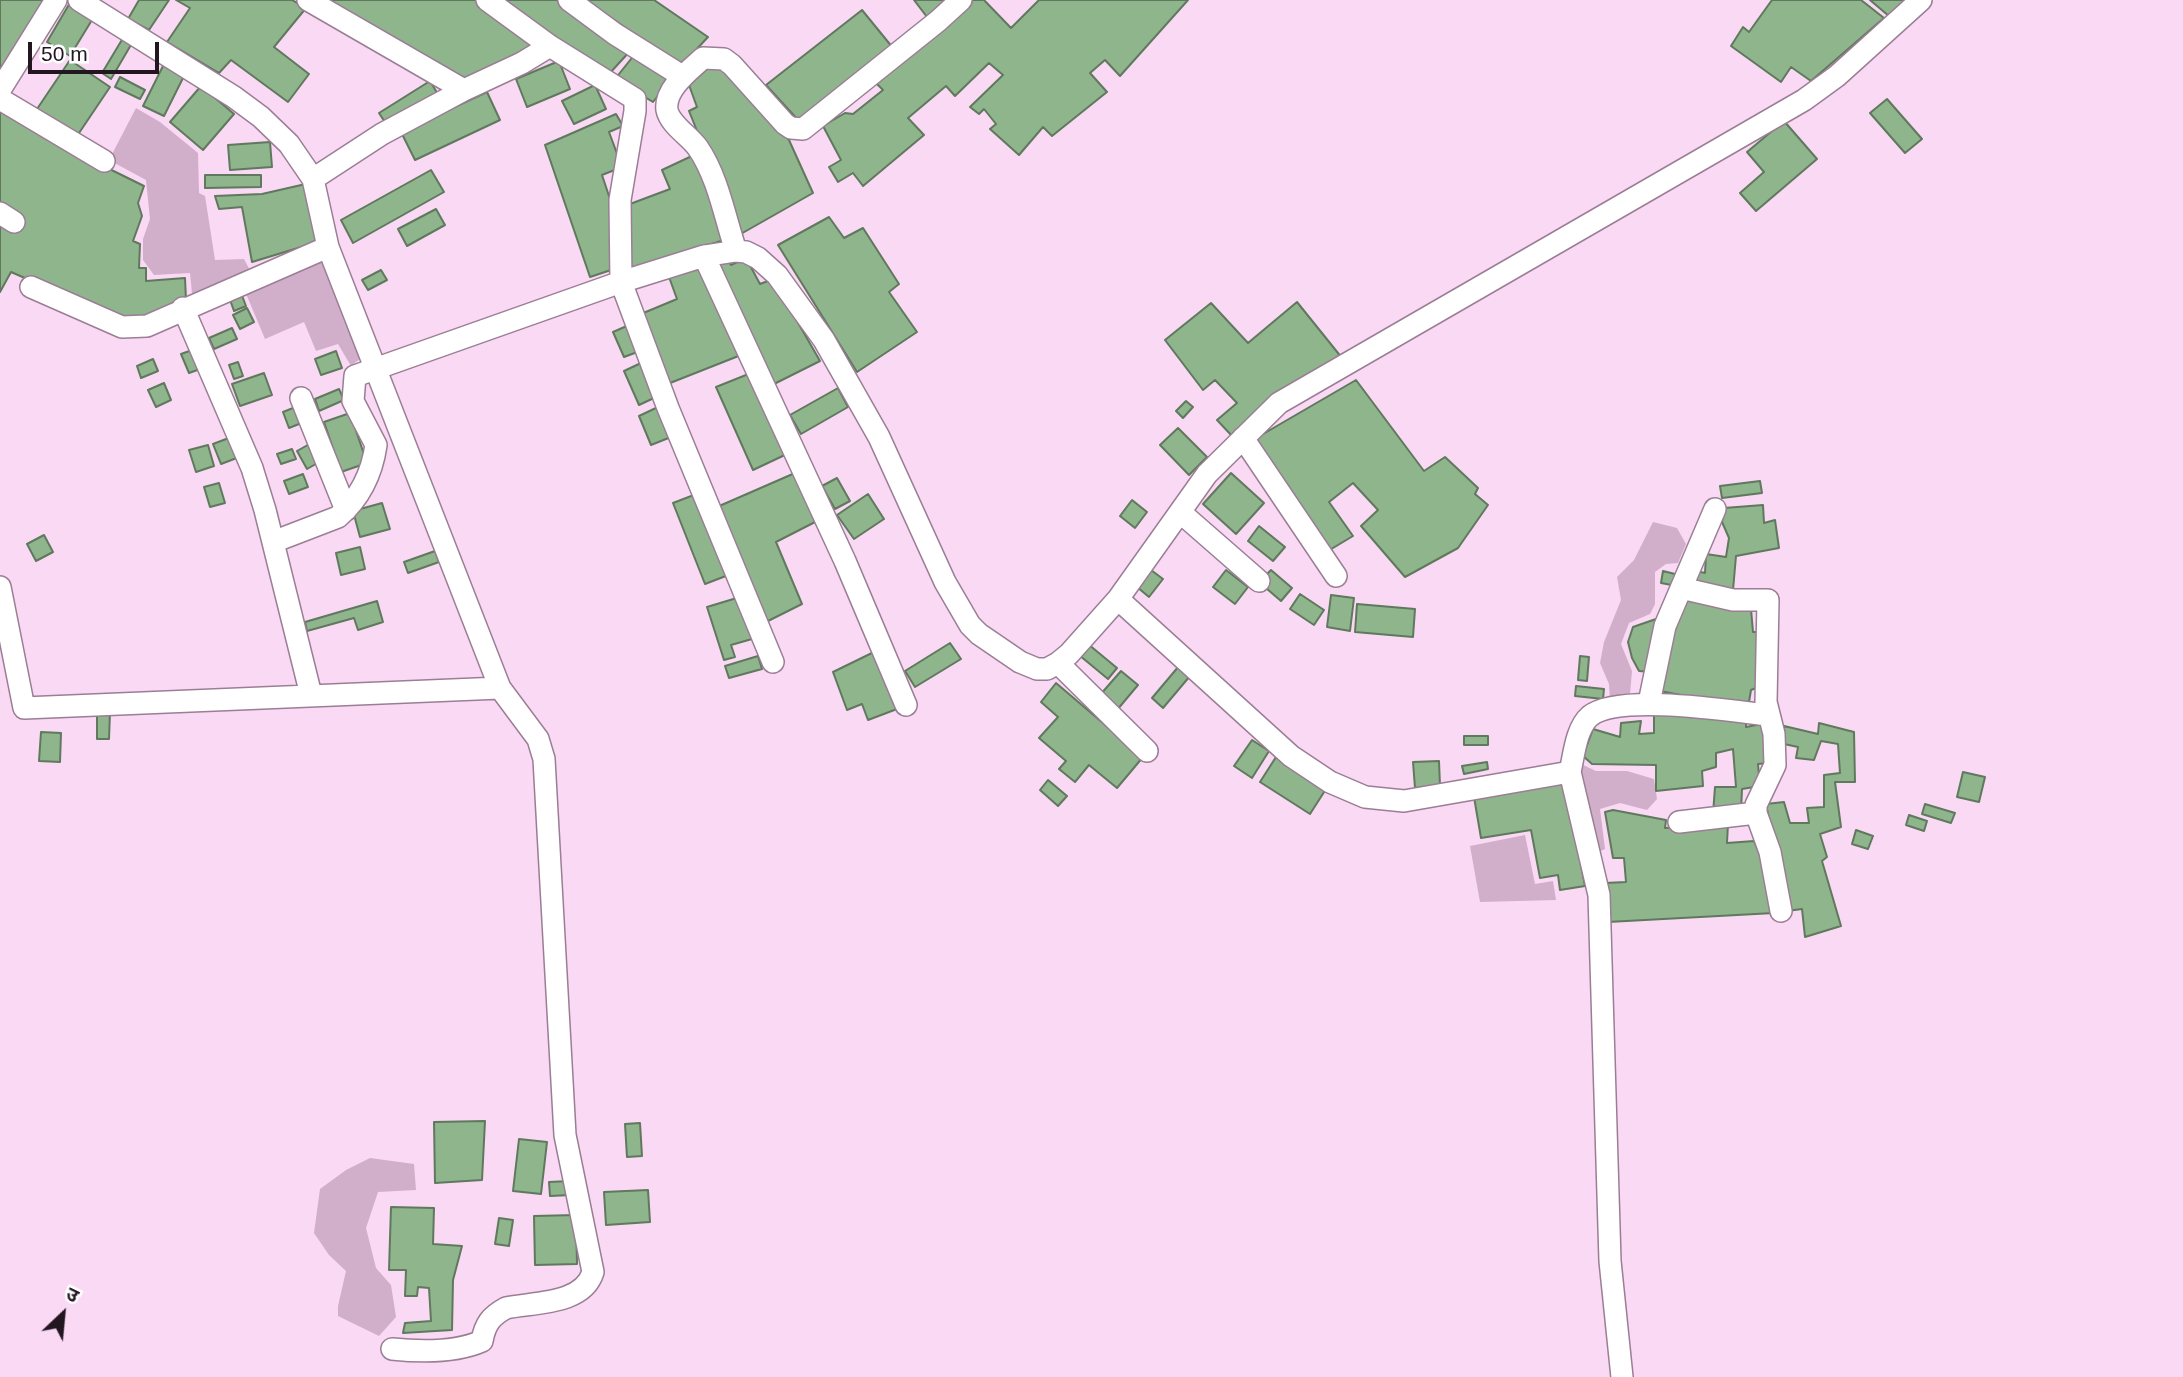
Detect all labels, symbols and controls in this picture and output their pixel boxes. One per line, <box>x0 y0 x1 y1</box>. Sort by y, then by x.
scale bar <box>32 28 163 72</box>
text: 50 m <box>41 42 88 65</box>
north arrow <box>28 1279 98 1349</box>
text: उ <box>63 1283 82 1307</box>

